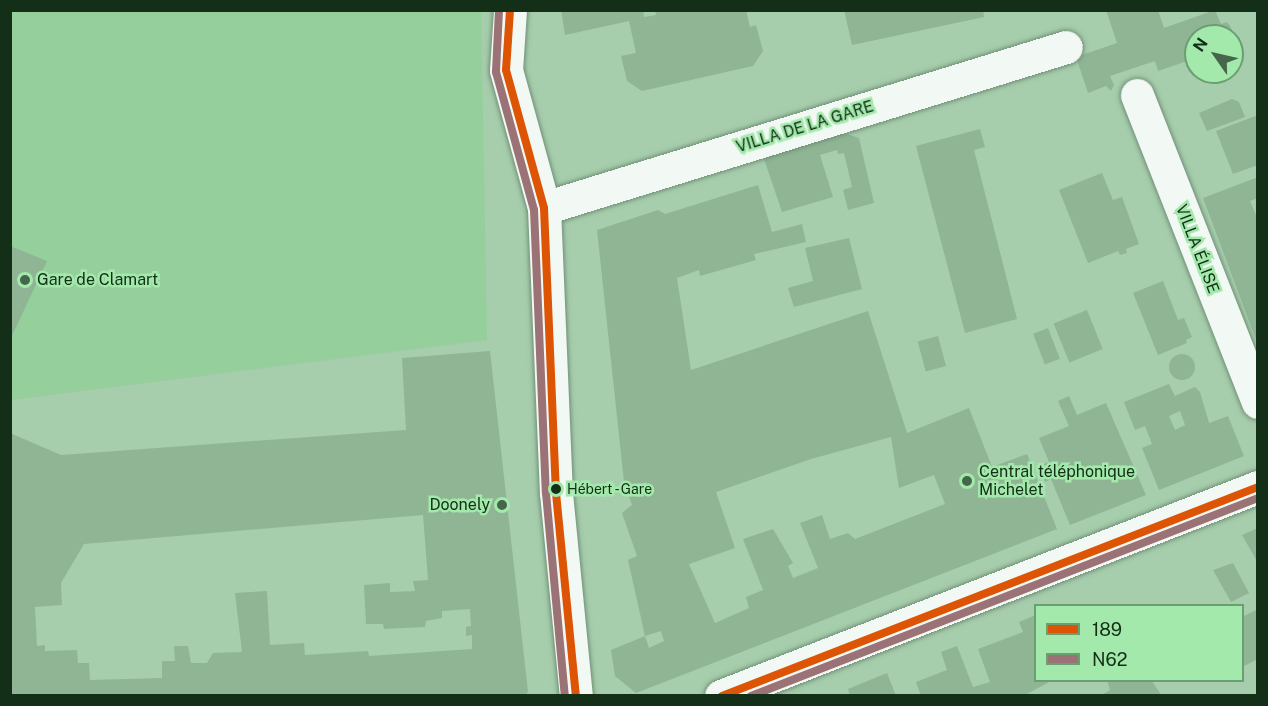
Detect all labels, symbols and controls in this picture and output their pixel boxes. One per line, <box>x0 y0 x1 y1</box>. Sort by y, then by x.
north arrow <box>1184 24 1244 84</box>
text: N <box>1189 34 1212 55</box>
street label: VILLA DE LA GARE <box>734 97 876 157</box>
street label: VILLA ÉLISE <box>1171 202 1223 296</box>
place label: Gare de Clamart <box>37 270 159 290</box>
marker: Gare de Clamart <box>18 273 32 287</box>
place label: Central téléphonique Michelet <box>979 462 1135 500</box>
marker: Central téléphonique Michelet <box>960 474 974 488</box>
place label: Hébert - Gare <box>567 481 656 497</box>
marker: Hébert - Gare <box>550 483 562 495</box>
place label: Doonely <box>429 495 490 515</box>
marker: Doonely <box>495 498 509 512</box>
legend <box>1034 604 1244 682</box>
text: 189 <box>1092 619 1122 640</box>
text: N62 <box>1092 649 1128 670</box>

